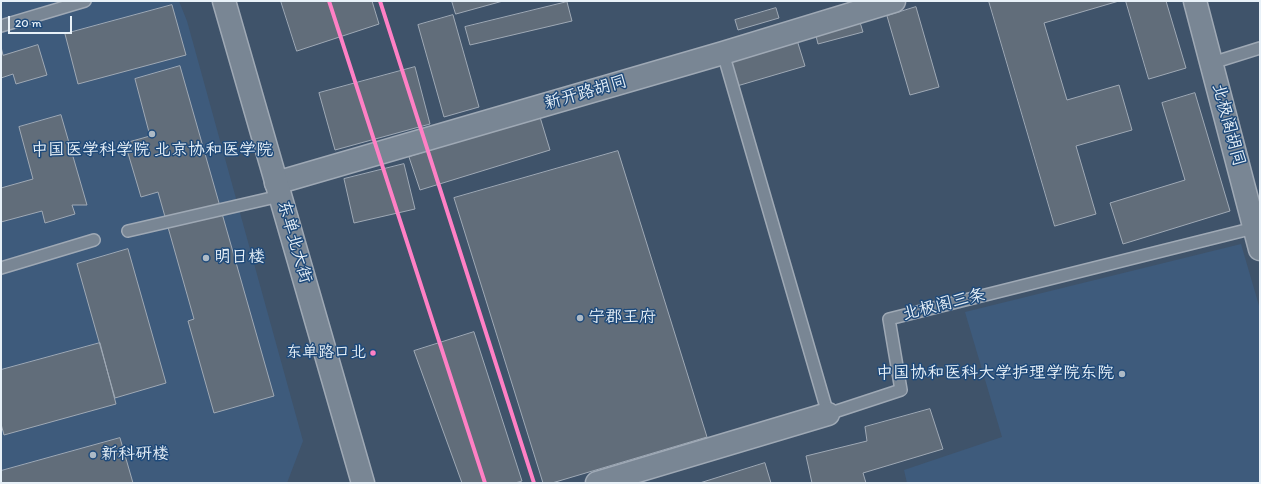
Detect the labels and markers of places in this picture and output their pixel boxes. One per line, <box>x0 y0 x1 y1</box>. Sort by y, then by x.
marker: 中国医学科学院 北京协和医学院 <box>147 129 157 139</box>
place label: 中国医学科学院 北京协和医学院 <box>31 141 273 161</box>
place label: 明日楼 <box>214 248 265 268</box>
marker: 明日楼 <box>201 253 211 263</box>
place label: 宁郡王府 <box>588 308 656 328</box>
marker: 宁郡王府 <box>575 313 585 323</box>
place label: 东单路口北 <box>286 343 366 363</box>
marker: 东单路口北 <box>368 348 378 358</box>
place label: 中国协和医科大学护理学院东院 <box>876 364 1114 384</box>
marker: 中国协和医科大学护理学院东院 <box>1117 369 1127 379</box>
place label: 新科研楼 <box>101 445 169 465</box>
marker: 新科研楼 <box>88 450 98 460</box>

